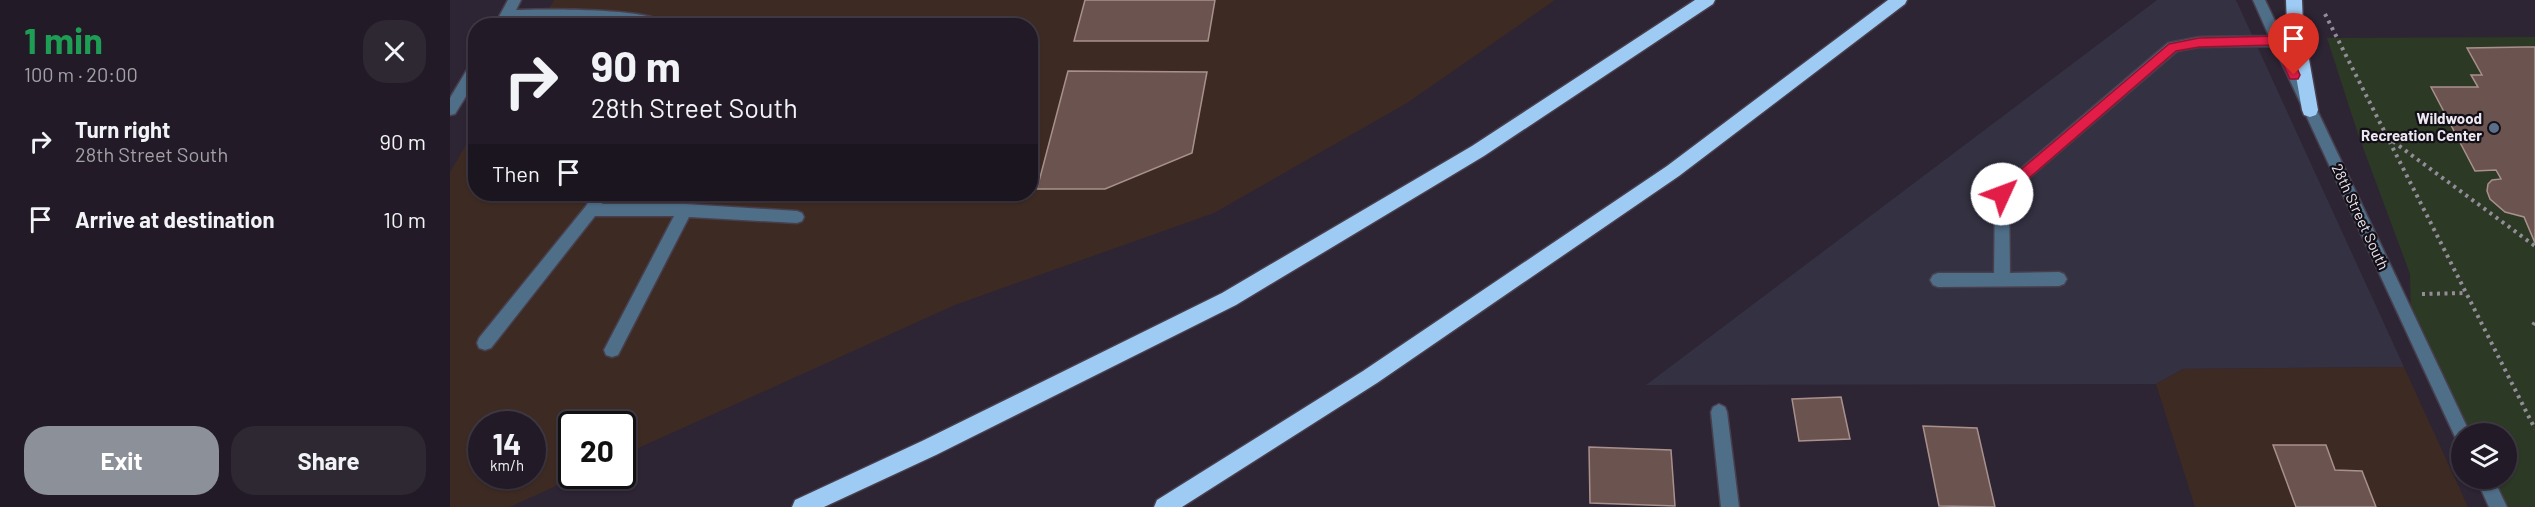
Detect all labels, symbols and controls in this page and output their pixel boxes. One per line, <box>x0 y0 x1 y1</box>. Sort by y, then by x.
pin <box>2268 13 2319 75</box>
text: 1 min <box>24 18 103 61</box>
button: close <box>363 20 426 83</box>
icon: arrive <box>2277 22 2310 55</box>
text: 90 m <box>591 40 681 90</box>
icon: right <box>492 42 570 120</box>
text: 100 m · 20:00 <box>24 62 138 86</box>
text: 28th Street South <box>591 91 798 123</box>
place label: Wildwood Recreation Center <box>2361 109 2482 144</box>
text: Turn right <box>75 116 170 142</box>
marker: Wildwood Recreation Center <box>2487 121 2501 135</box>
icon: right <box>24 125 57 158</box>
text: 90 m <box>380 128 426 154</box>
text: 28th Street South <box>75 142 228 166</box>
icon: arrive <box>552 156 585 189</box>
text: Then <box>492 160 540 186</box>
street label: 28th Street South <box>2328 161 2393 272</box>
position arrow <box>1970 162 2034 226</box>
icon: arrive <box>24 203 57 236</box>
text: Arrive at destination <box>75 206 274 232</box>
text: 10 m <box>383 206 426 232</box>
speed limit sign: 20 <box>558 411 636 489</box>
map controls <box>2451 423 2517 489</box>
button: layers <box>2451 423 2517 489</box>
text: 14 <box>493 425 521 461</box>
button: Exit <box>24 426 219 495</box>
button: Share <box>231 426 426 495</box>
text: km/h <box>490 456 524 474</box>

